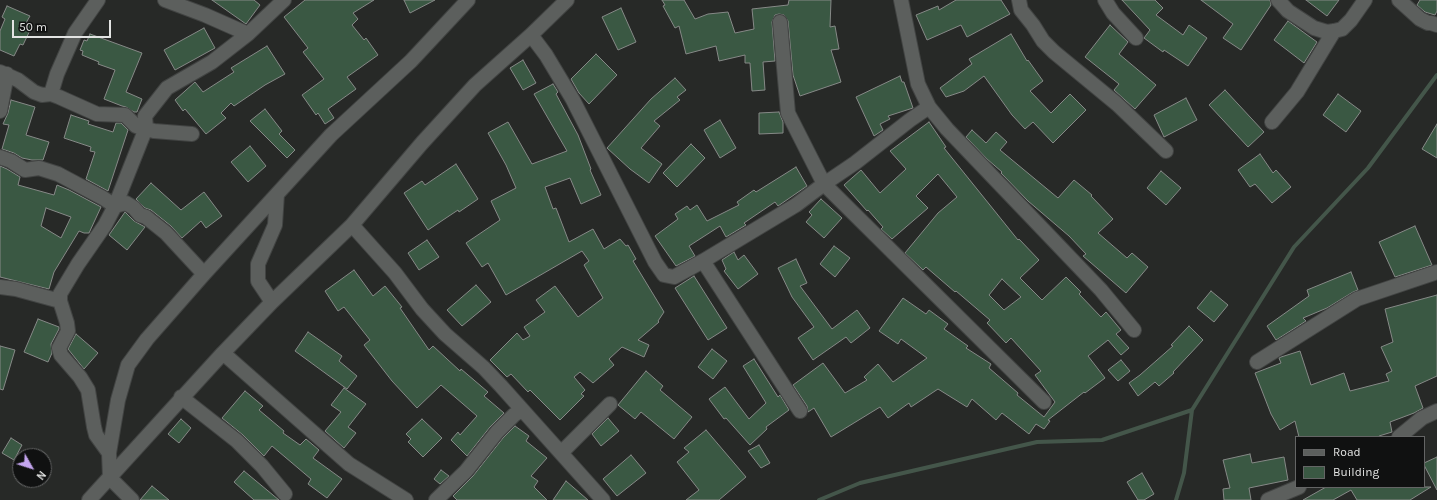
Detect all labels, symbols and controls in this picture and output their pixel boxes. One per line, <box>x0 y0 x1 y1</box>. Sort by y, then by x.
scale bar <box>14 12 113 38</box>
text: 50 m <box>19 20 47 34</box>
legend <box>1295 436 1425 488</box>
text: Road <box>1333 445 1361 459</box>
north arrow <box>12 448 52 488</box>
text: Building <box>1333 465 1379 479</box>
text: N <box>33 468 48 482</box>

